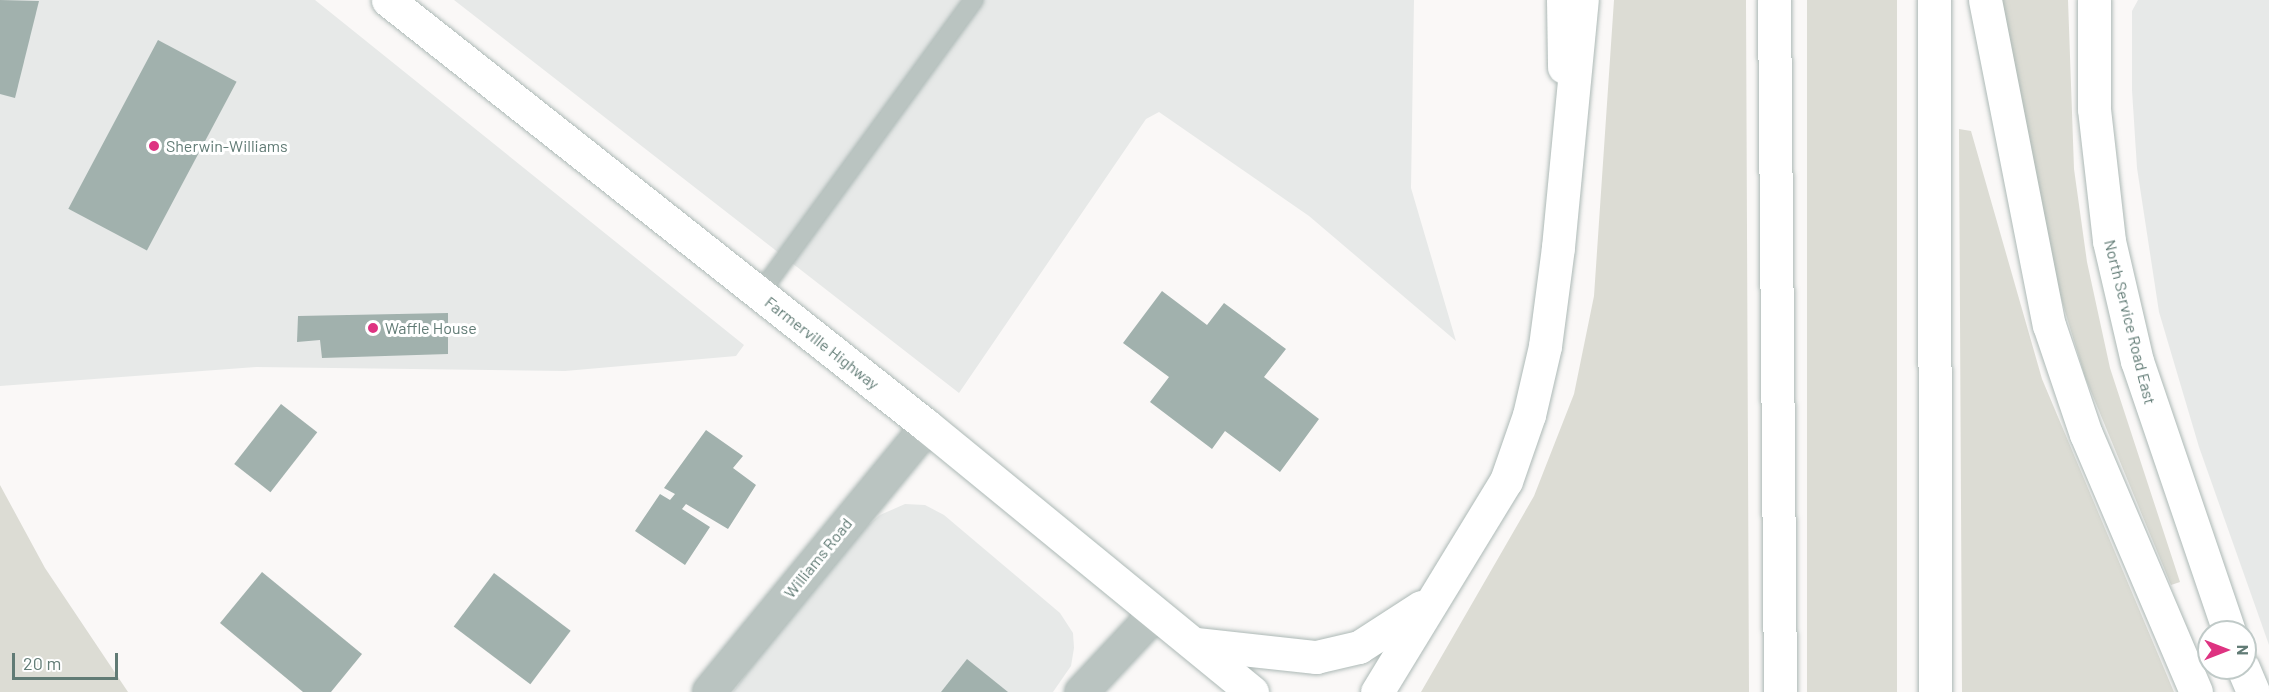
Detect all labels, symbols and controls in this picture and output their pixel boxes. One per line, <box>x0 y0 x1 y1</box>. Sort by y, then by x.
place label: Sherwin-Williams <box>166 136 288 156</box>
marker: Sherwin-Williams <box>147 139 161 153</box>
street label: North Service Road East <box>2100 238 2160 406</box>
street label: Farmerville Highway <box>761 292 883 394</box>
place label: Waffle House <box>385 318 477 338</box>
marker: Waffle House <box>366 321 380 335</box>
street label: Williams Road <box>780 514 856 602</box>
north arrow <box>2197 620 2257 680</box>
scale bar <box>15 641 122 679</box>
text: N <box>2234 645 2253 655</box>
text: 20 m <box>23 652 61 674</box>

